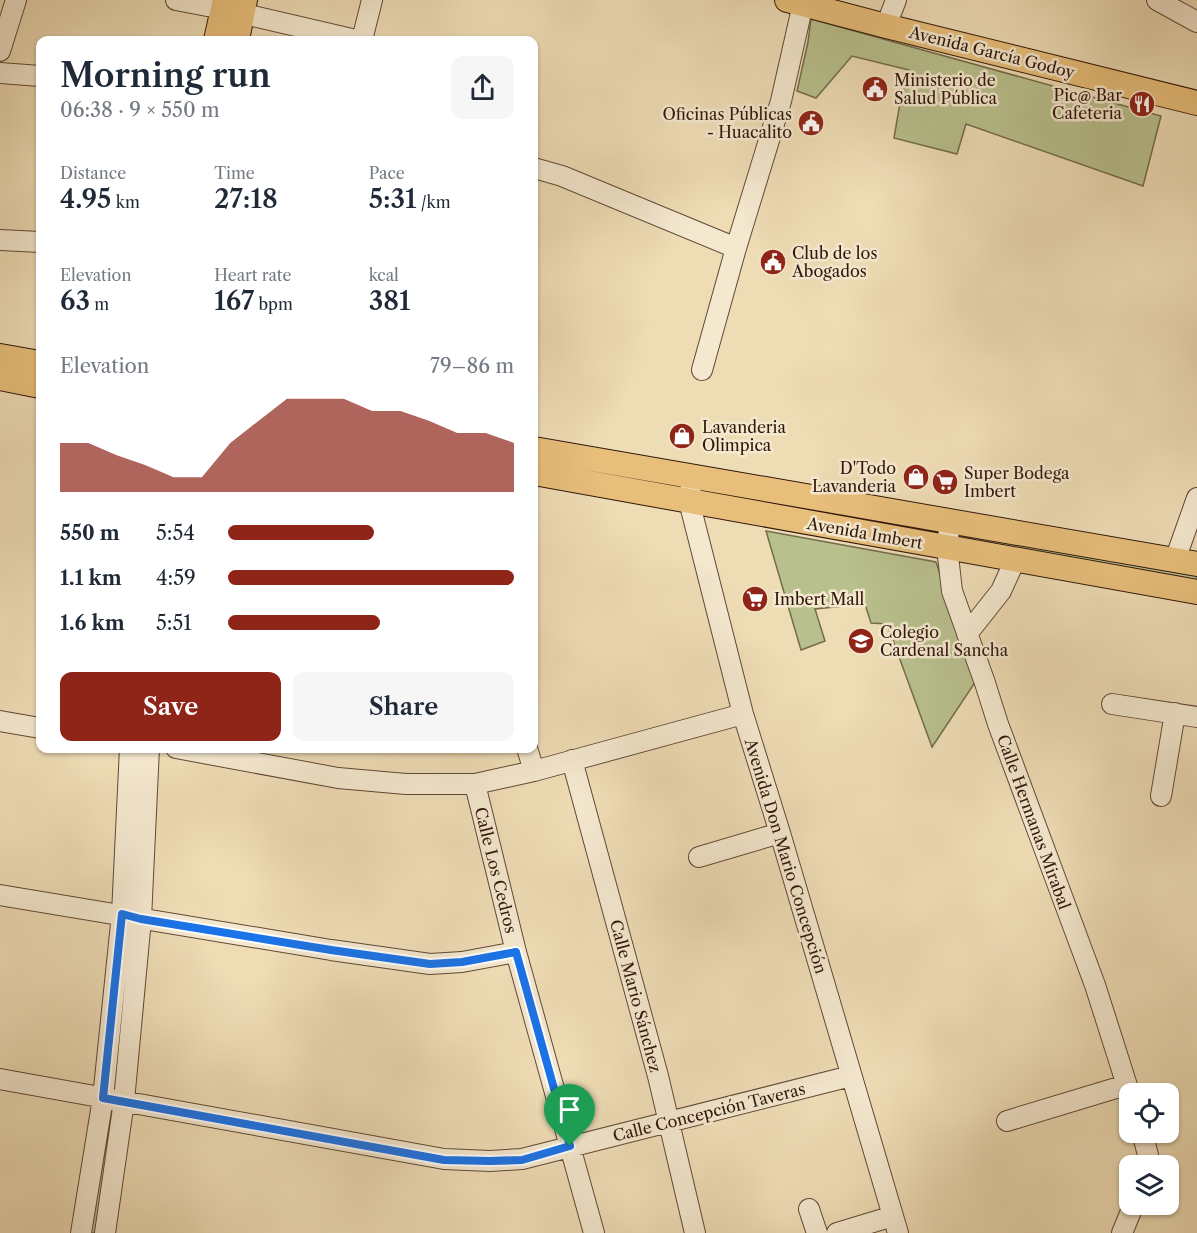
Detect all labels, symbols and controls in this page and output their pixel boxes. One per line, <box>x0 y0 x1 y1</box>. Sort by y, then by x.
street label: Avenida García Godoy <box>906 22 1078 82</box>
text: Morning run <box>60 55 271 96</box>
button: share <box>451 56 514 119</box>
place label: Ministerio de Salud Pública <box>894 70 997 108</box>
public building icon: Ministerio de Salud Pública <box>860 74 890 104</box>
place label: Pic@ Bar Cafeteria <box>1052 85 1123 123</box>
restaurant icon: Pic@ Bar Cafeteria <box>1127 89 1157 119</box>
text: 06:38 · 9 × 550 m <box>60 98 220 122</box>
place label: Oficinas Públicas - Huacalito <box>662 104 792 142</box>
public building icon: Oficinas Públicas - Huacalito <box>796 108 826 138</box>
text: Distance <box>60 163 126 183</box>
text: Time <box>214 163 255 183</box>
text: Pace <box>369 163 405 183</box>
text: 4.95 <box>60 183 111 215</box>
text: 27:18 <box>214 183 278 215</box>
text: 5:31 <box>369 183 417 215</box>
text: km <box>111 192 140 212</box>
text: /km <box>417 192 451 212</box>
place label: Club de los Abogados <box>791 243 877 281</box>
public building icon: Club de los Abogados <box>758 247 788 277</box>
text: Elevation <box>60 265 131 285</box>
text: Heart rate <box>214 265 291 285</box>
text: kcal <box>369 265 399 285</box>
text: 63 <box>60 285 90 317</box>
text: 167 <box>214 285 254 317</box>
text: 381 <box>369 285 410 317</box>
text: m <box>90 294 109 314</box>
text: bpm <box>254 294 293 314</box>
text: Elevation <box>60 354 149 378</box>
text: 79–86 m <box>430 354 514 378</box>
place label: Lavanderia Olimpica <box>702 417 786 455</box>
shop icon: Lavanderia Olimpica <box>667 421 697 451</box>
place label: D'Todo Lavanderia <box>812 458 897 496</box>
shop icon: D'Todo Lavanderia <box>901 462 931 492</box>
place label: Super Bodega Imbert <box>964 463 1070 501</box>
supermarket icon: Super Bodega Imbert <box>930 467 960 497</box>
street label: Avenida Imbert <box>805 513 925 553</box>
text: 550 m <box>60 521 120 545</box>
text: 5:54 <box>156 521 195 545</box>
text: 1.1 km <box>60 566 122 590</box>
text: 4:59 <box>156 566 196 590</box>
supermarket icon: Imbert Mall <box>740 584 770 614</box>
place label: Imbert Mall <box>774 589 864 609</box>
text: 1.6 km <box>60 611 125 635</box>
text: 5:51 <box>156 611 192 635</box>
place label: Colegio Cardenal Sancha <box>880 622 1009 660</box>
school or university icon: Colegio Cardenal Sancha <box>846 626 876 656</box>
button: Save <box>60 672 281 741</box>
button: Share <box>293 672 514 741</box>
street label: Calle Hermanas Mirabal <box>993 732 1075 912</box>
street label: Avenida Don Mario Concepción <box>740 735 831 976</box>
street label: Calle Los Cedros <box>471 805 521 935</box>
street label: Calle Mario Sánchez <box>606 917 666 1075</box>
street label: Calle Concepción Taveras <box>611 1078 807 1146</box>
map controls <box>1119 1083 1179 1215</box>
button: locate <box>1119 1083 1179 1143</box>
pin <box>544 1084 595 1146</box>
icon: arrive <box>553 1093 586 1126</box>
button: layers <box>1119 1155 1179 1215</box>

